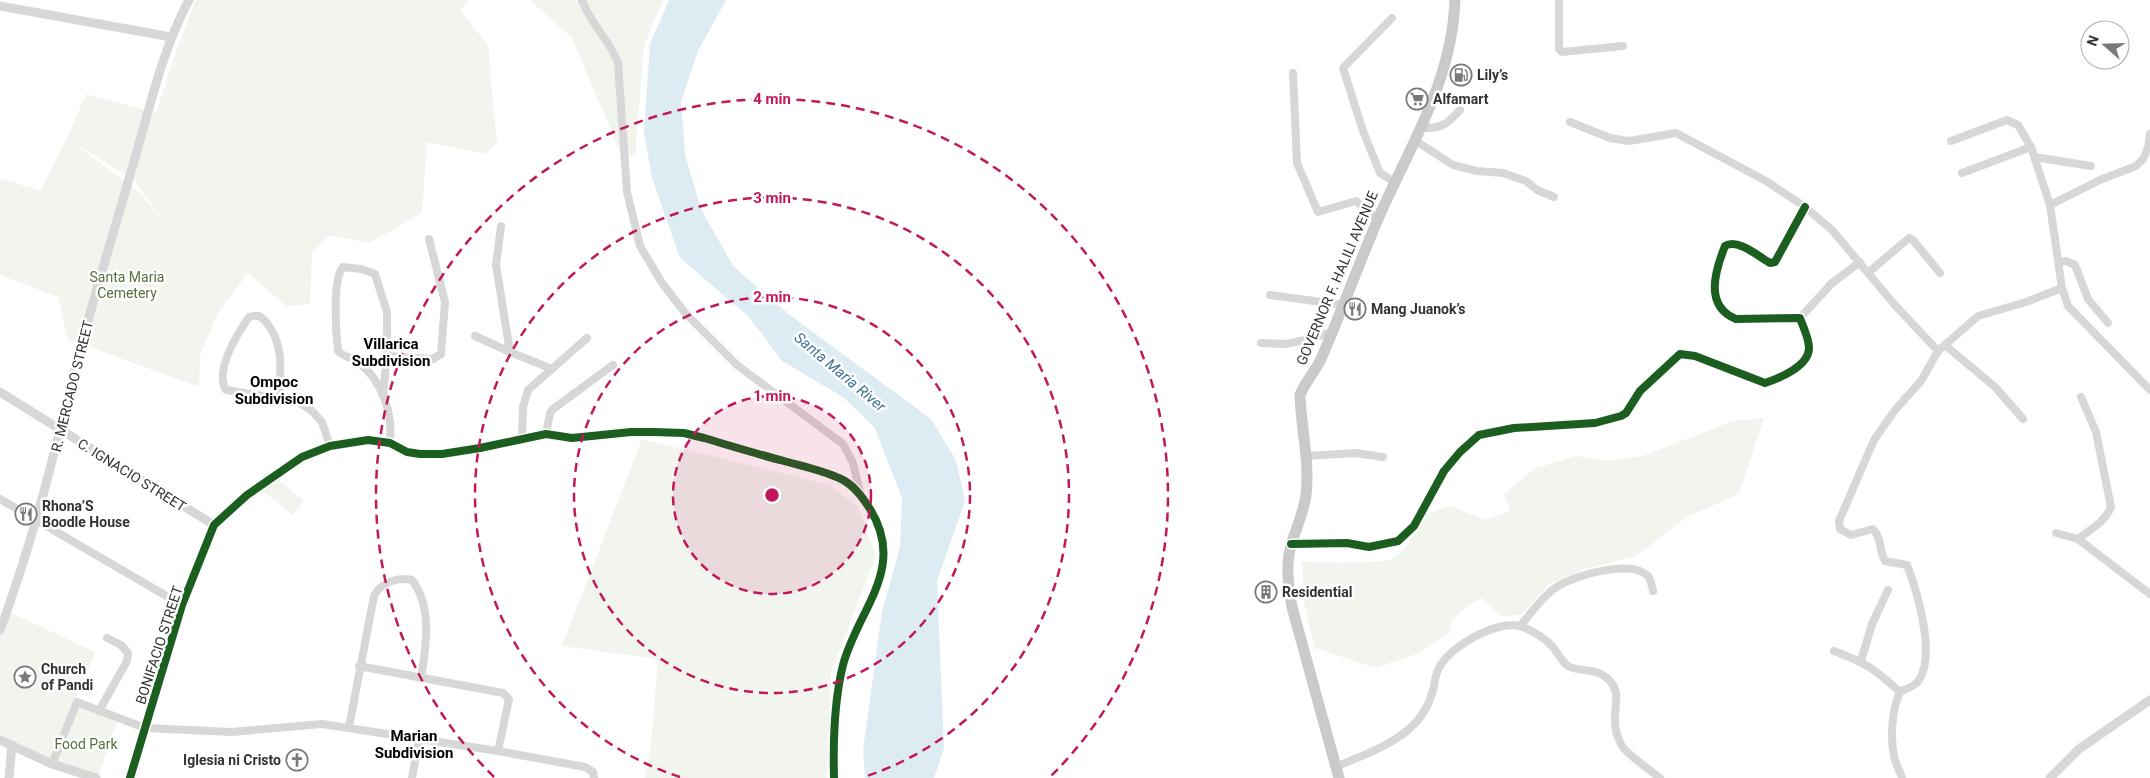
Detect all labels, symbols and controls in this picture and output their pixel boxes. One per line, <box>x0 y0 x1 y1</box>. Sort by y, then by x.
north arrow <box>2080 20 2130 70</box>
text: N <box>2084 33 2102 48</box>
fuel station icon: Lily’s <box>1449 63 1473 87</box>
place label: Lily’s <box>1477 67 1508 83</box>
supermarket icon: Alfamart <box>1405 87 1429 111</box>
text: 4 min <box>753 90 791 108</box>
place label: Alfamart <box>1433 91 1489 107</box>
text: 3 min <box>753 189 791 207</box>
street label: GOVERNOR F. HALILI AVENUE <box>1293 189 1381 367</box>
park label: Santa Maria Cemetery <box>90 269 164 301</box>
text: 2 min <box>753 288 791 306</box>
restaurant icon: Mang Juanok’s <box>1343 297 1367 321</box>
place label: Mang Juanok’s <box>1371 301 1466 317</box>
street label: R. MERCADO STREET <box>48 318 96 453</box>
water label: Santa Maria River <box>791 329 890 416</box>
district label: Villarica Subdivision <box>352 335 430 370</box>
district label: Ompoc Subdivision <box>235 373 313 408</box>
text: 1 min <box>753 387 791 405</box>
street label: C. IGNACIO STREET <box>75 435 190 515</box>
centre of rings <box>763 486 781 504</box>
place label: Rhona’S Boodle House <box>42 498 130 530</box>
restaurant icon: Rhona’S Boodle House <box>14 502 38 526</box>
building icon: Residential <box>1254 580 1278 604</box>
street label: BONIFACIO STREET <box>132 583 186 706</box>
place label: Residential <box>1282 584 1352 600</box>
place label: Church of Pandi <box>41 661 93 693</box>
place icon: Church of Pandi <box>13 665 37 689</box>
district label: Marian Subdivision <box>375 727 453 762</box>
park label: Food Park <box>54 736 118 752</box>
church icon: Iglesia ni Cristo <box>285 748 309 772</box>
place label: Iglesia ni Cristo <box>183 752 281 768</box>

